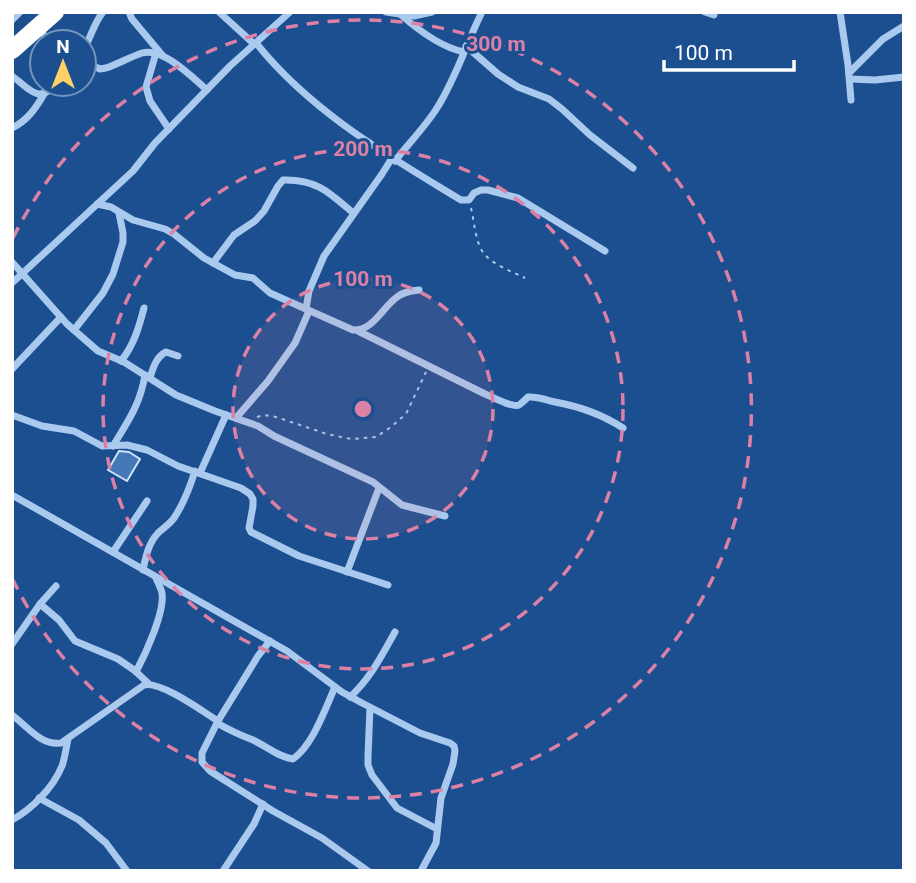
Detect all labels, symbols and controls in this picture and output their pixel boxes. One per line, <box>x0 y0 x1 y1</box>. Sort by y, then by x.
north arrow <box>28 28 98 98</box>
scale bar <box>664 28 794 72</box>
text: 300 m <box>466 32 526 56</box>
text: N <box>56 35 70 58</box>
text: 100 m <box>674 41 733 65</box>
text: 200 m <box>333 137 393 161</box>
text: 100 m <box>333 267 393 291</box>
centre of rings <box>351 397 375 421</box>

